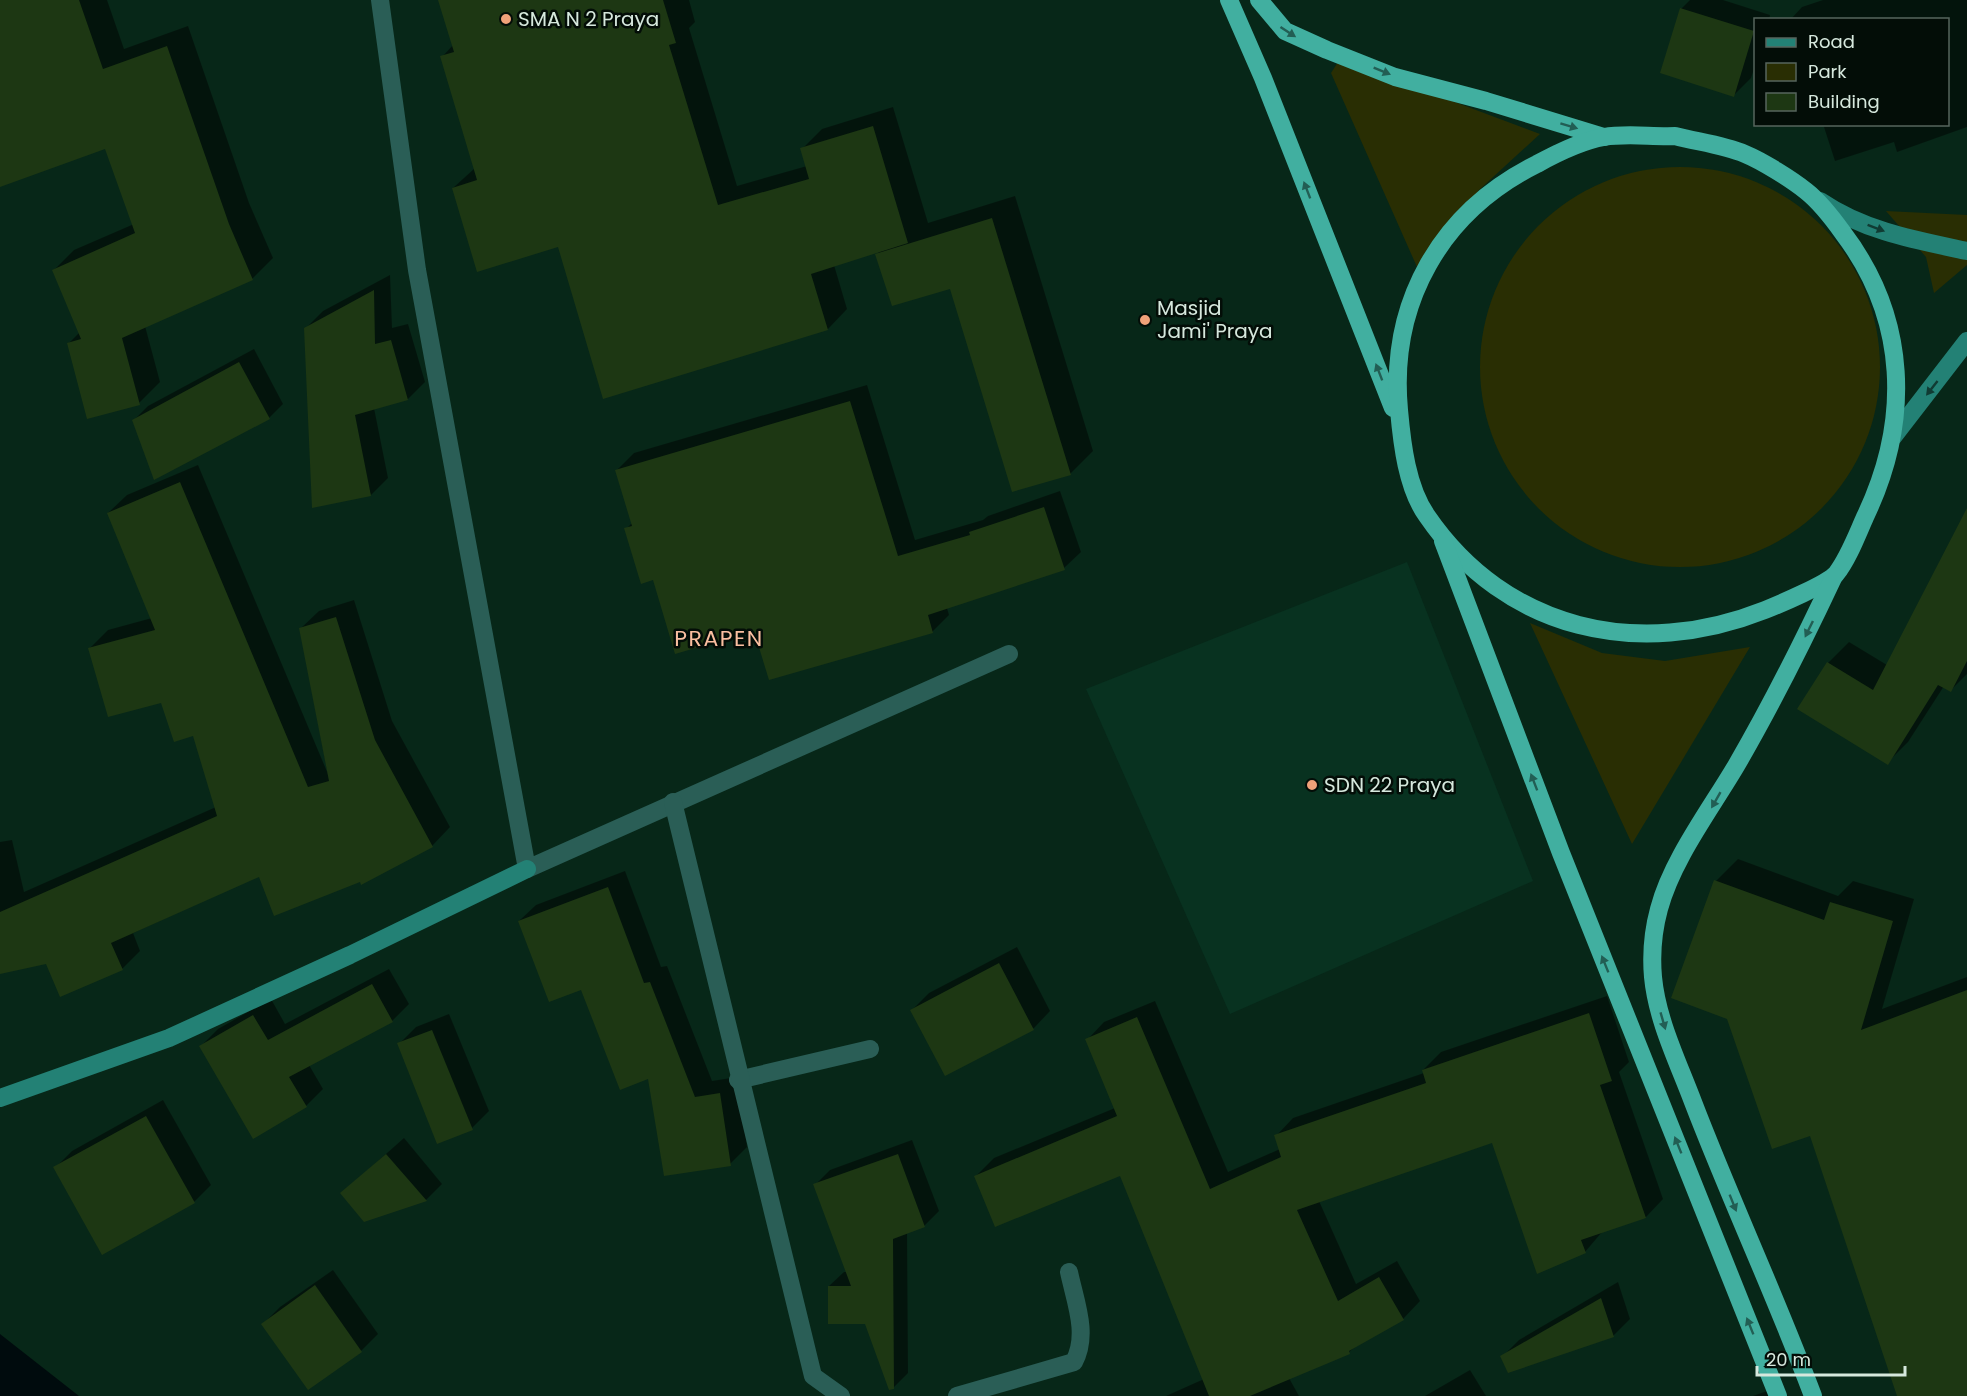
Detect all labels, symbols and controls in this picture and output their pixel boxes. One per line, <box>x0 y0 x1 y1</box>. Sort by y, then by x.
place label: SMA N 2 Praya <box>518 5 659 33</box>
marker: SMA N 2 Praya <box>499 12 513 26</box>
legend <box>1754 18 1949 126</box>
one-way arrow <box>1280 26 1296 37</box>
text: Road <box>1808 29 1855 54</box>
text: Park <box>1808 59 1847 84</box>
one-way arrow <box>1373 67 1391 77</box>
text: Building <box>1808 89 1880 114</box>
one-way arrow <box>1560 122 1578 132</box>
one-way arrow <box>1302 181 1312 199</box>
one-way arrow <box>1867 224 1885 233</box>
place label: Masjid Jami' Praya <box>1157 294 1273 345</box>
marker: Masjid Jami' Praya <box>1138 313 1152 327</box>
one-way arrow <box>1374 362 1384 380</box>
one-way arrow <box>1925 380 1938 396</box>
one-way arrow <box>1805 620 1815 638</box>
district label: PRAPEN <box>674 623 764 654</box>
place label: SDN 22 Praya <box>1324 771 1455 799</box>
one-way arrow <box>1529 773 1539 791</box>
marker: SDN 22 Praya <box>1305 778 1319 792</box>
one-way arrow <box>1710 792 1721 808</box>
one-way arrow <box>1600 955 1609 973</box>
one-way arrow <box>1659 1012 1668 1030</box>
one-way arrow <box>1673 1136 1682 1154</box>
one-way arrow <box>1729 1194 1738 1212</box>
one-way arrow <box>1745 1317 1754 1335</box>
scale bar <box>1757 1339 1906 1377</box>
text: 20 m <box>1766 1347 1811 1372</box>

